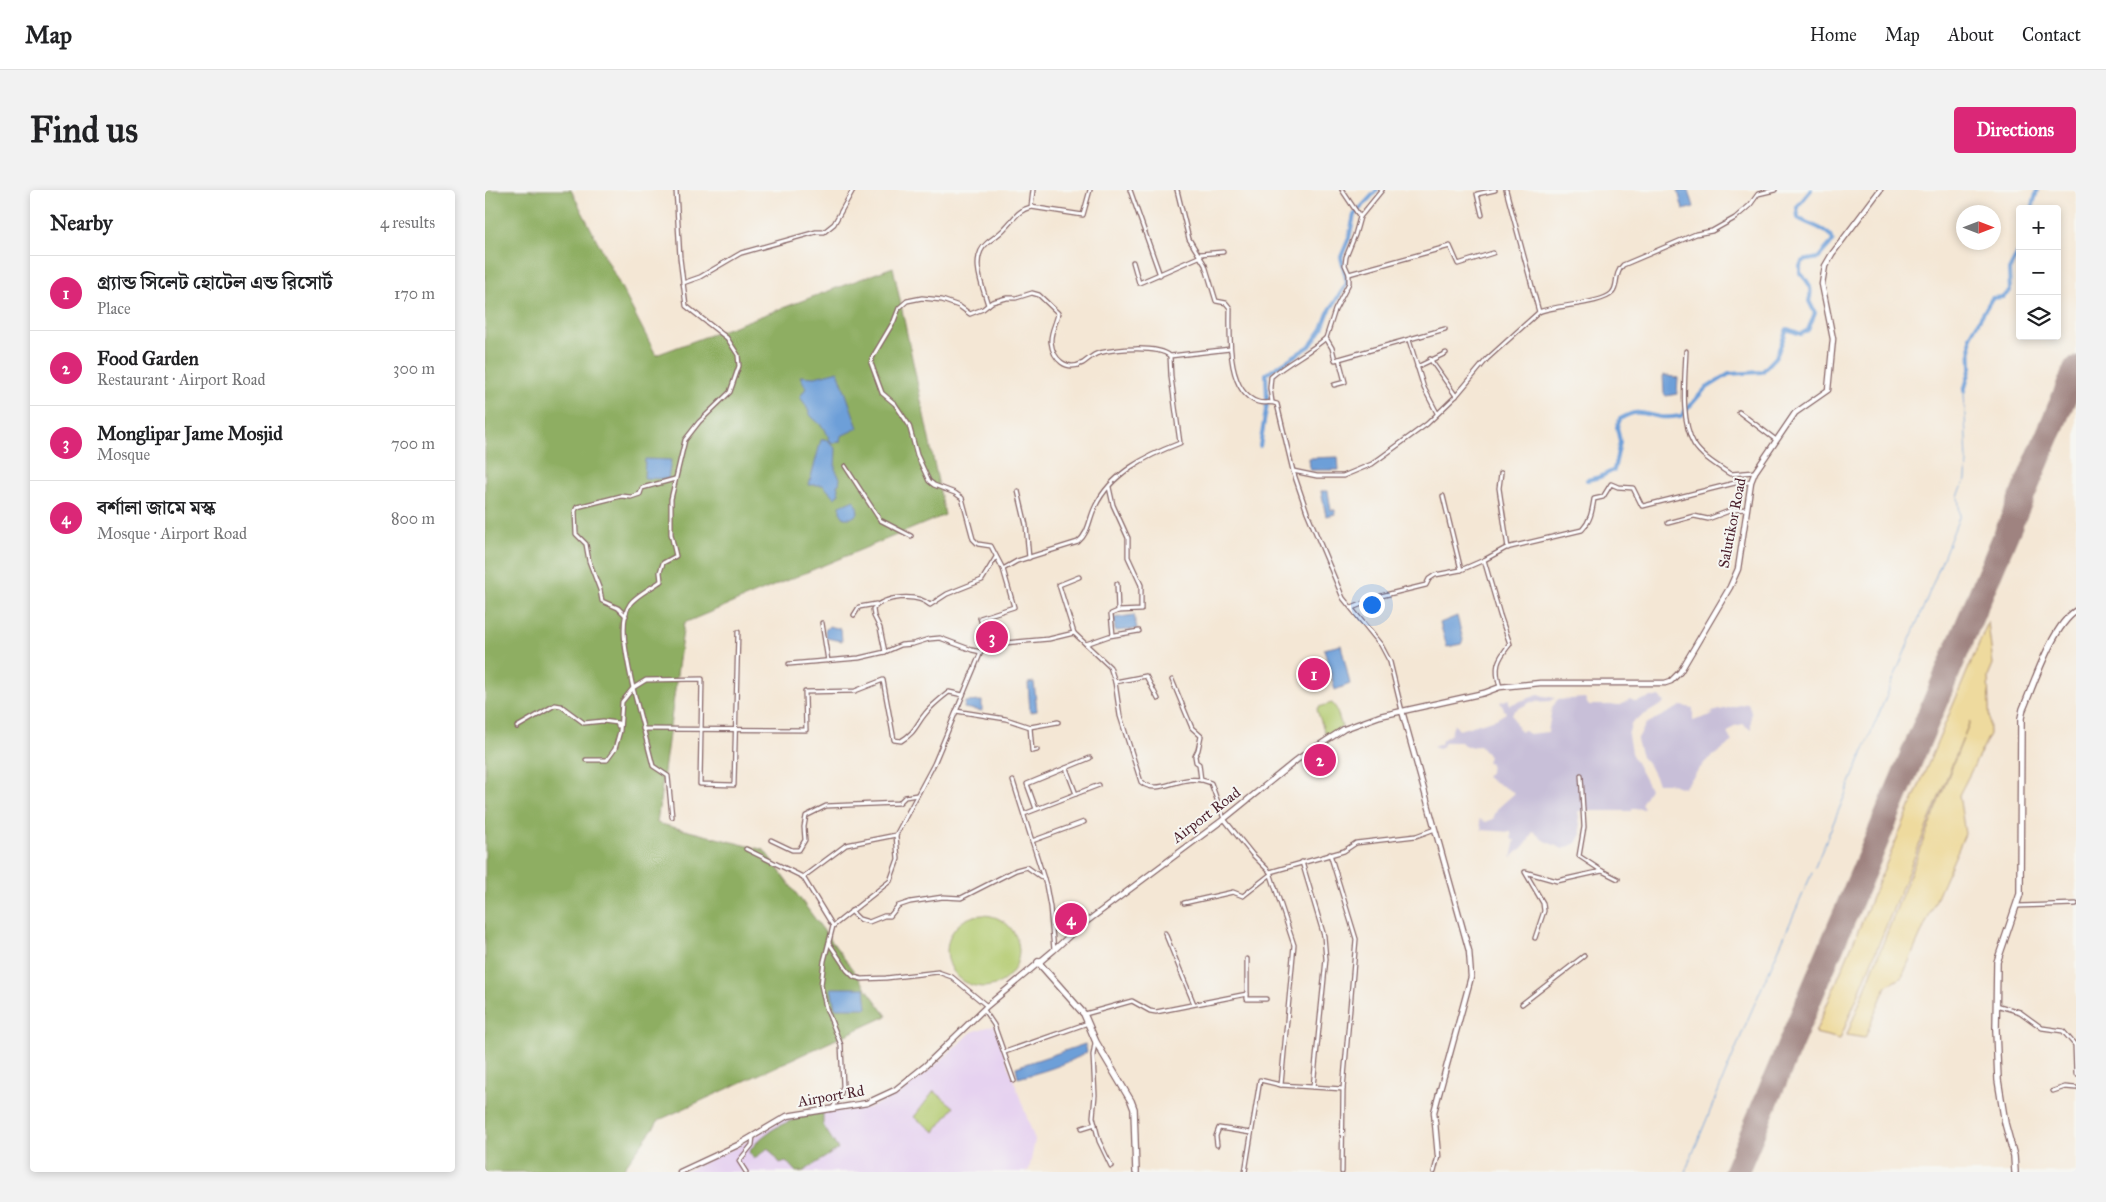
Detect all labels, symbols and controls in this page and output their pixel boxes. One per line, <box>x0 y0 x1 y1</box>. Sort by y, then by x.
text: Map <box>25 20 72 50</box>
text: Home <box>1810 24 1857 46</box>
text: Map <box>1885 24 1920 46</box>
text: About <box>1948 24 1994 46</box>
text: Contact <box>2022 24 2081 46</box>
button: Directions <box>1954 107 2076 153</box>
text: Find us <box>30 109 138 152</box>
north arrow <box>1956 205 2001 250</box>
map controls <box>2016 205 2061 340</box>
button: + <box>2016 205 2061 250</box>
text: Nearby <box>50 210 113 236</box>
text: 4 results <box>380 213 435 232</box>
button: − <box>2016 250 2061 295</box>
text: গ্র‍্যান্ড সিলেট হোটেল এন্ড রিসোর্ট <box>97 271 333 294</box>
text: 1 <box>63 284 69 303</box>
text: 170 m <box>394 284 435 303</box>
button: layers <box>2016 295 2061 340</box>
text: Place <box>97 299 131 318</box>
text: Food Garden <box>97 347 199 370</box>
text: 2 <box>62 359 70 378</box>
text: 300 m <box>393 359 435 378</box>
text: Restaurant · Airport Road <box>97 370 266 389</box>
text: Monglipar Jame Mosjid <box>97 422 283 445</box>
text: 3 <box>63 434 69 453</box>
text: 700 m <box>391 434 435 453</box>
text: Mosque <box>97 445 150 464</box>
street label: Salutikor Road <box>1714 476 1750 570</box>
text: বর্শালা জামে মস্ক <box>97 496 216 519</box>
text: 4 <box>62 509 70 528</box>
text: 800 m <box>391 509 435 528</box>
text: Mosque · Airport Road <box>97 524 247 543</box>
your location <box>1359 592 1385 618</box>
pin: 3 <box>976 618 1008 656</box>
pin: 1 <box>1298 655 1330 693</box>
pin: 2 <box>1304 741 1336 779</box>
street label: Airport Road <box>1167 783 1244 847</box>
pin: 4 <box>1055 900 1087 938</box>
street label: Airport Rd <box>795 1081 866 1111</box>

